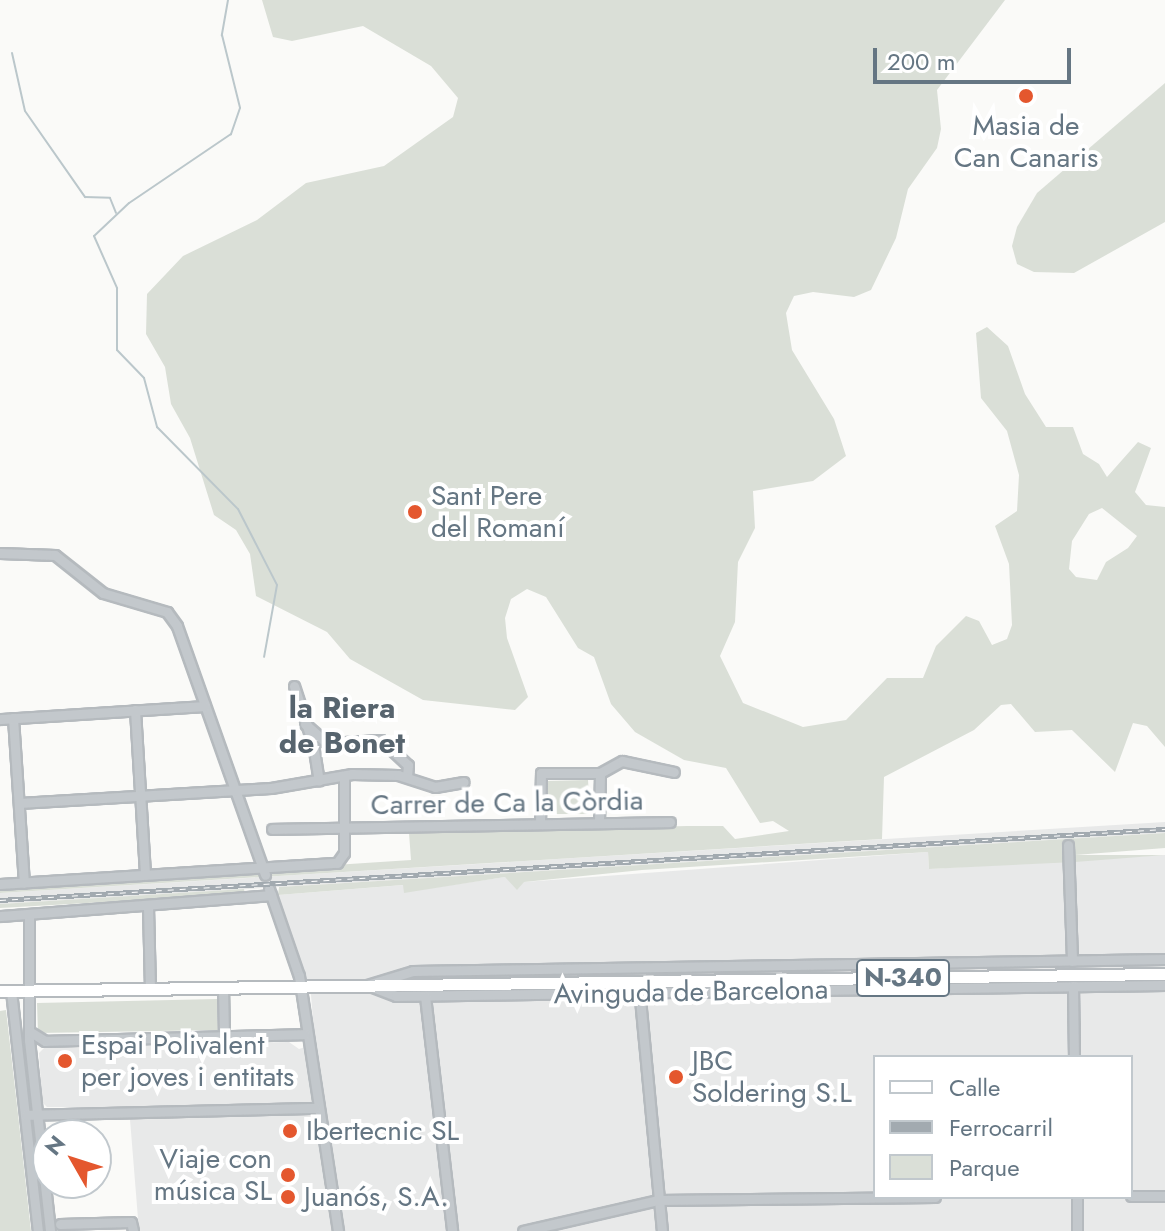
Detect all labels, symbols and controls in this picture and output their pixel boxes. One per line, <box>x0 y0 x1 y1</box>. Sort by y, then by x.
scale bar <box>877 32 1075 82</box>
text: 200 m <box>887 44 955 79</box>
marker: Masia de Can Canaris <box>1017 87 1035 105</box>
place label: Masia de Can Canaris <box>954 109 1098 175</box>
place label: Sant Pere del Romaní <box>431 479 564 545</box>
marker: Sant Pere del Romaní <box>406 503 424 521</box>
district label: la Riera de Bonet <box>279 690 405 760</box>
street label: Carrer de Ca la Còrdia <box>370 784 644 822</box>
road number: N-340 <box>855 956 951 1000</box>
street label: Avinguda de Barcelona <box>553 973 829 1011</box>
place label: Espai Polivalent per joves i entitats <box>81 1028 294 1094</box>
place label: JBC Soldering S.L <box>692 1044 852 1110</box>
marker: Espai Polivalent per joves i entitats <box>56 1052 74 1070</box>
legend <box>873 1055 1133 1199</box>
marker: JBC Soldering S.L <box>667 1068 685 1086</box>
text: Calle <box>949 1070 1000 1105</box>
text: Ferrocarril <box>949 1110 1053 1145</box>
place label: Ibertecnic SL <box>306 1114 459 1148</box>
north arrow <box>32 1119 112 1199</box>
marker: Ibertecnic SL <box>281 1122 299 1140</box>
text: N <box>37 1128 73 1162</box>
place label: Viaje con música SL <box>154 1142 272 1208</box>
text: Parque <box>949 1150 1020 1185</box>
marker: Viaje con música SL <box>279 1166 297 1184</box>
place label: Juanós, S.A. <box>304 1180 449 1214</box>
marker: Juanós, S.A. <box>279 1188 297 1206</box>

